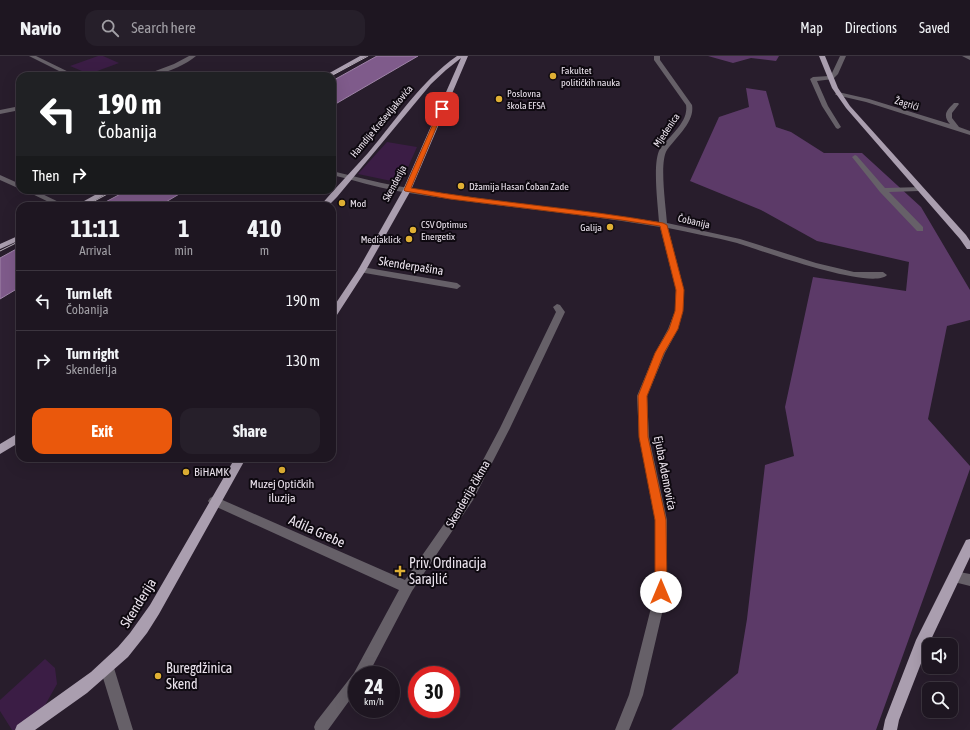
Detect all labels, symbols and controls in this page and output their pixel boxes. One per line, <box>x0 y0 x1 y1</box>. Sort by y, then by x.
search box <box>85 10 365 46</box>
text: Navio <box>20 17 61 39</box>
icon: search <box>99 17 121 39</box>
text: Search here <box>131 19 196 36</box>
text: Map <box>800 20 823 36</box>
text: Directions <box>845 20 897 36</box>
text: Saved <box>919 20 950 36</box>
place label: Fakultet političkih nauka <box>561 65 621 88</box>
marker: Fakultet političkih nauka <box>548 71 558 81</box>
street label: Hamdije Kreševljakovića <box>348 83 415 160</box>
icon: left <box>32 88 84 140</box>
text: 190 m <box>98 88 161 120</box>
place label: Poslovna škola EFSA <box>507 88 546 111</box>
pin <box>425 92 459 126</box>
marker: Poslovna škola EFSA <box>494 94 504 104</box>
street label: Žagrići <box>893 95 920 112</box>
icon: arrive <box>431 98 453 120</box>
street label: Mjedenica <box>651 111 682 149</box>
text: Čobanija <box>98 121 157 142</box>
street label: Skenderija <box>380 163 409 203</box>
icon: right <box>68 164 90 186</box>
text: Then <box>32 167 60 184</box>
marker: Džamija Hasan Čoban Zade <box>456 181 466 191</box>
place label: Džamija Hasan Čoban Zade <box>469 181 569 192</box>
marker: Mod <box>337 198 347 208</box>
place label: Mod <box>350 198 366 209</box>
street label: Čobanija <box>677 212 711 231</box>
text: 11:11 <box>71 215 120 242</box>
text: 1 <box>178 215 189 242</box>
text: 410 <box>248 215 281 242</box>
place label: CSV Optimus Energetix <box>421 219 468 242</box>
place label: Galija <box>580 222 602 233</box>
marker: Galija <box>605 222 615 232</box>
marker: CSV Optimus Energetix <box>408 225 418 235</box>
place label: Mediaklick <box>361 234 402 245</box>
marker: Mediaklick <box>404 234 414 244</box>
text: Arrival <box>79 243 111 258</box>
text: min <box>174 243 193 258</box>
text: m <box>260 243 269 258</box>
street label: Skenderpašina <box>377 254 445 278</box>
text: Turn left <box>66 285 112 302</box>
icon: left <box>32 290 54 312</box>
text: 190 m <box>286 292 320 309</box>
text: Čobanija <box>66 302 109 317</box>
text: Turn right <box>66 345 119 362</box>
icon: right <box>32 350 54 372</box>
text: 130 m <box>286 352 320 369</box>
text: Skenderija <box>66 362 117 377</box>
button: Exit <box>32 408 172 454</box>
button: Share <box>180 408 320 454</box>
street label: Ejuba Ademovića <box>651 435 679 511</box>
street label: Skenderija čikma <box>443 458 493 530</box>
place label: BiHAMK <box>194 465 229 479</box>
marker: Muzej Optičkih iluzija <box>277 465 287 475</box>
marker: BiHAMK <box>181 467 191 477</box>
place label: Muzej Optičkih iluzija <box>250 477 314 505</box>
street label: Adila Grebe <box>286 512 348 550</box>
place label: Priv. Ordinacija Sarajlić <box>409 555 487 587</box>
marker: Priv. Ordinacija Sarajlić <box>394 565 406 577</box>
position arrow <box>640 571 682 613</box>
street label: Skenderija <box>117 575 159 631</box>
map controls <box>922 638 958 718</box>
button: sound <box>922 638 958 674</box>
place label: Buregdžinica Skend <box>166 660 232 692</box>
speed limit sign: 30 <box>408 666 460 718</box>
marker: Buregdžinica Skend <box>153 671 163 681</box>
text: 24 <box>365 675 383 698</box>
button: search <box>922 682 958 718</box>
text: km/h <box>364 696 384 707</box>

